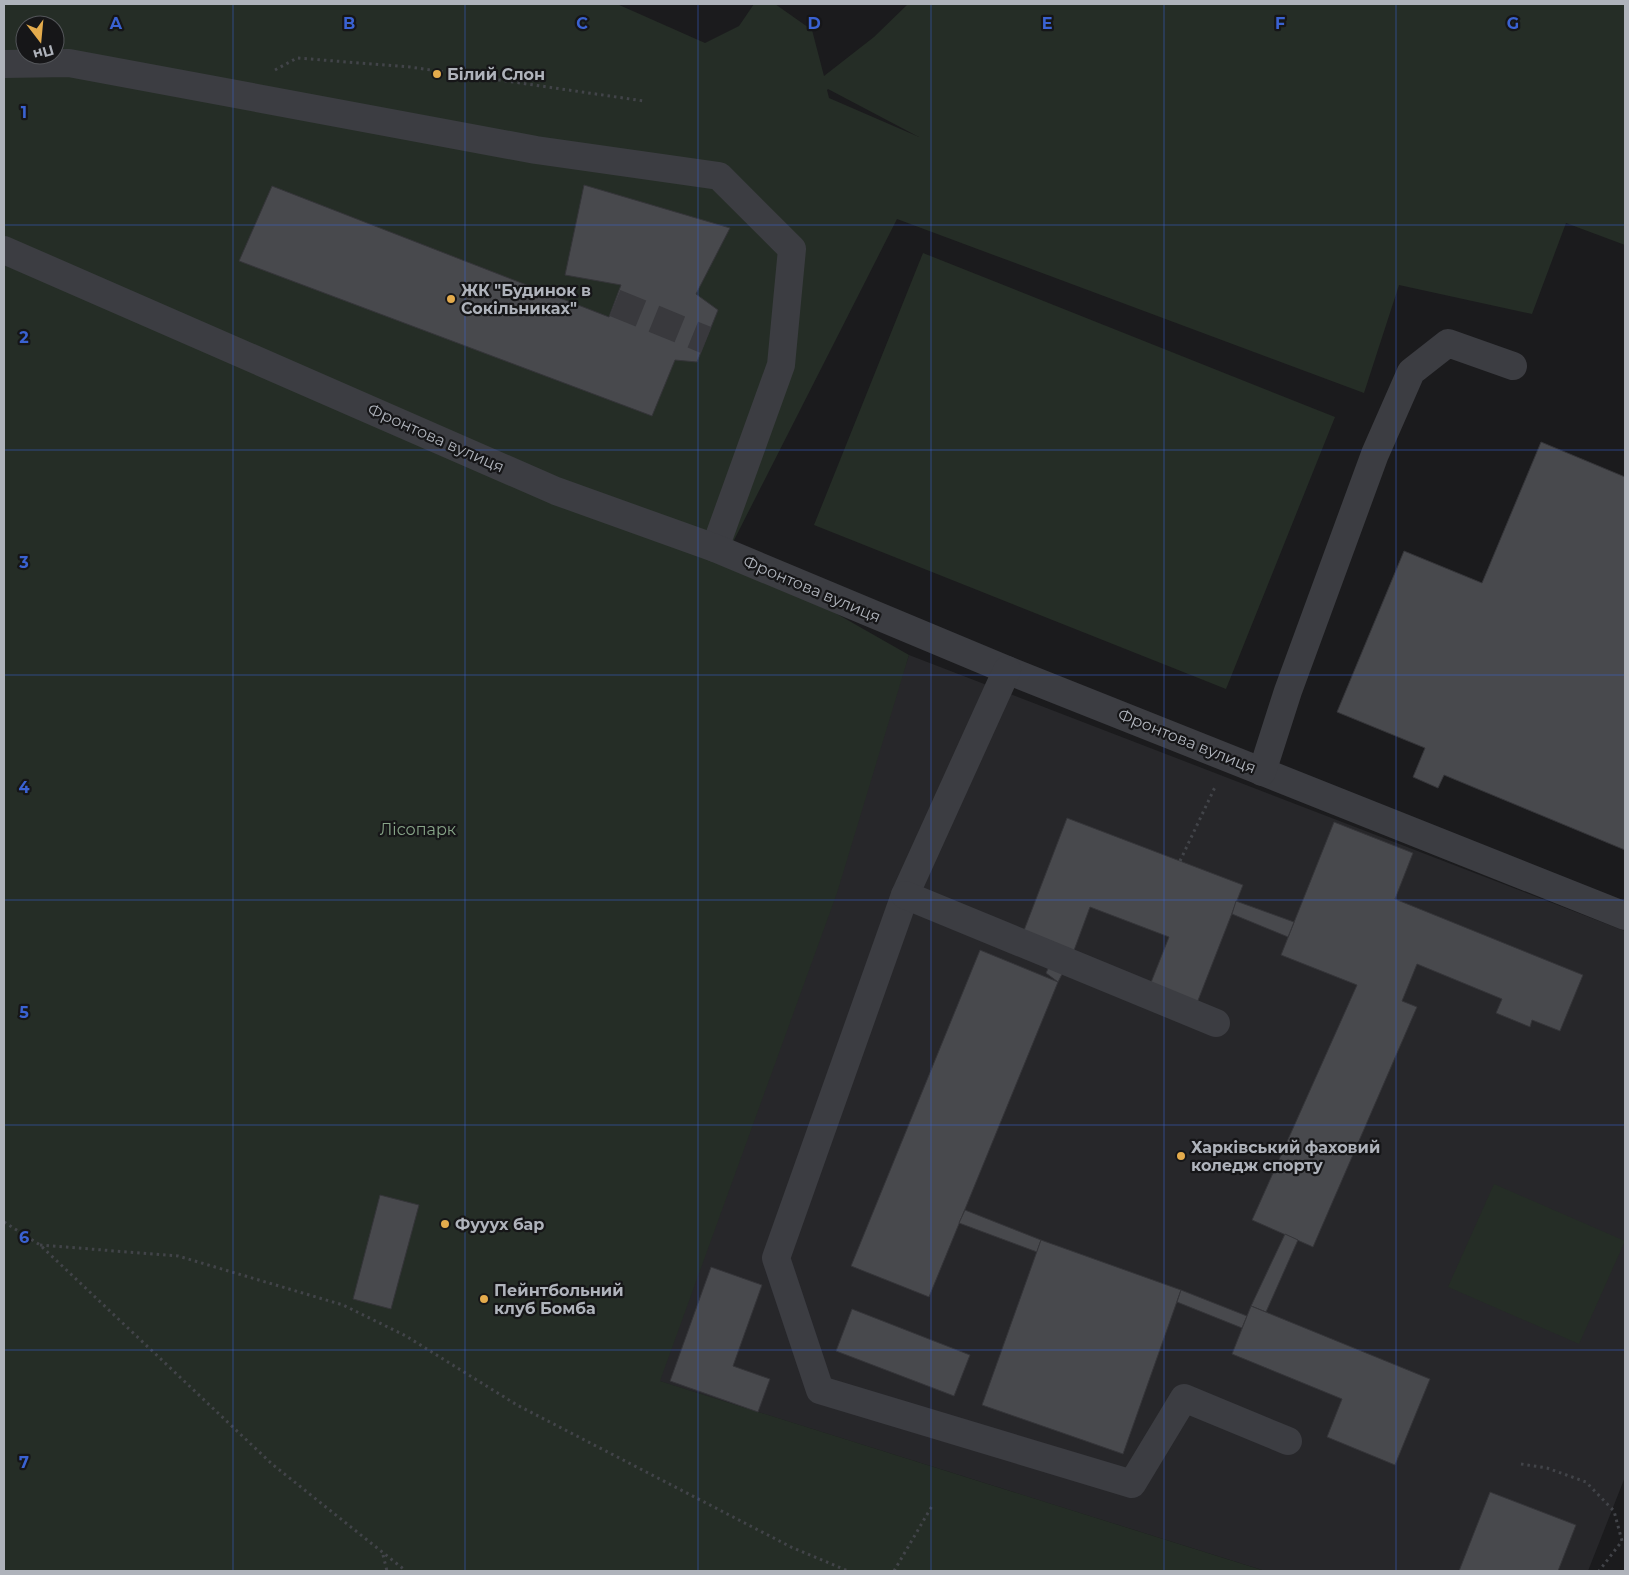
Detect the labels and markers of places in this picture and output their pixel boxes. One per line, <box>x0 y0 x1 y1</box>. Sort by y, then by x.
place label: Білий Слон <box>447 65 545 84</box>
marker: Білий Слон <box>431 68 443 80</box>
place label: ЖК "Будинок в Сокільниках" <box>461 281 591 318</box>
marker: ЖК "Будинок в Сокільниках" <box>445 293 457 305</box>
place label: Харківський фаховий коледж спорту <box>1191 1138 1380 1175</box>
marker: Харківський фаховий коледж спорту <box>1175 1150 1187 1162</box>
place label: Фууух бар <box>455 1215 544 1234</box>
marker: Фууух бар <box>439 1218 451 1230</box>
place label: Пейнтбольний клуб Бомба <box>494 1281 624 1318</box>
marker: Пейнтбольний клуб Бомба <box>478 1293 490 1305</box>

